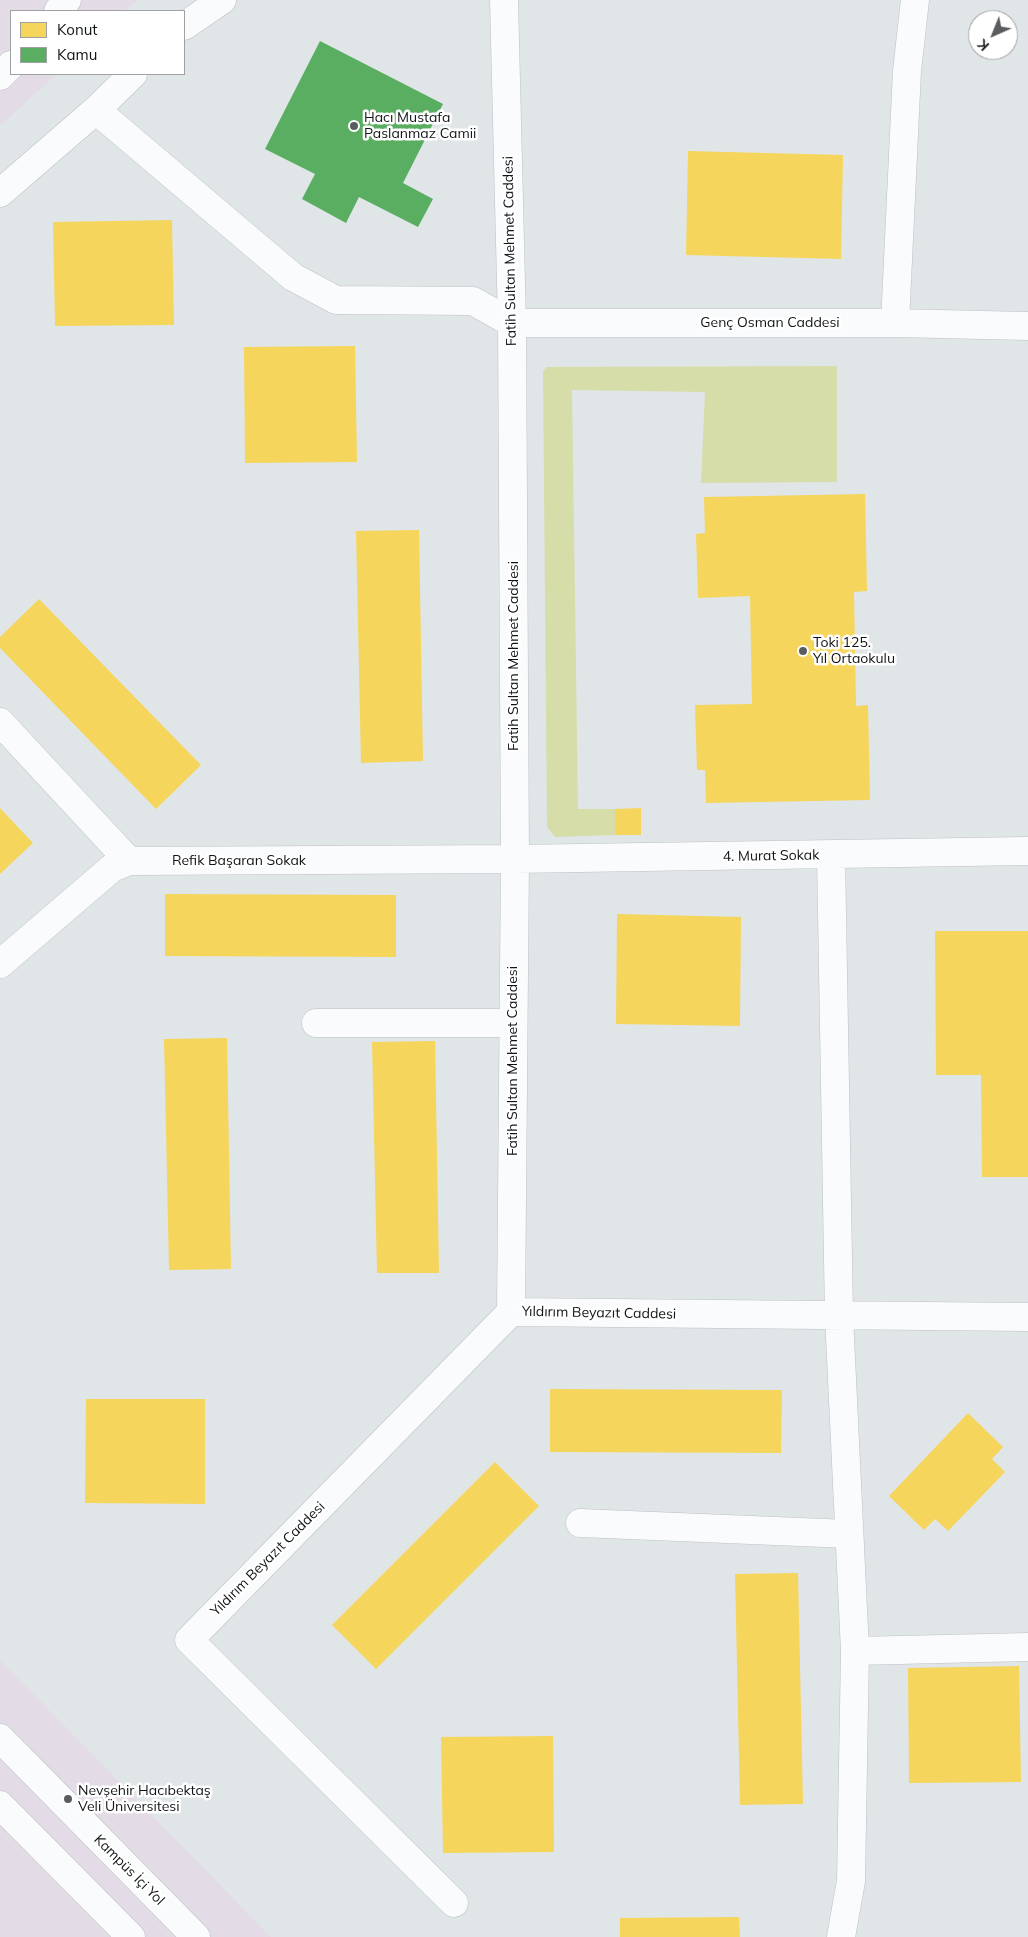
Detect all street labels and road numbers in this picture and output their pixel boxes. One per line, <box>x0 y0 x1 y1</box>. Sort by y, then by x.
street label: Fatih Sultan Mehmet Caddesi <box>500 156 520 346</box>
street label: Genç Osman Caddesi <box>700 315 840 331</box>
street label: Fatih Sultan Mehmet Caddesi <box>506 561 522 751</box>
street label: 4. Murat Sokak <box>722 847 820 865</box>
street label: Refik Başaran Sokak <box>172 853 306 869</box>
street label: Fatih Sultan Mehmet Caddesi <box>505 966 521 1156</box>
street label: Yıldırım Beyazıt Caddesi <box>522 1303 676 1323</box>
street label: Yıldırım Beyazıt Caddesi <box>207 1498 329 1620</box>
street label: Kampüs İçi Yol <box>90 1831 168 1909</box>

